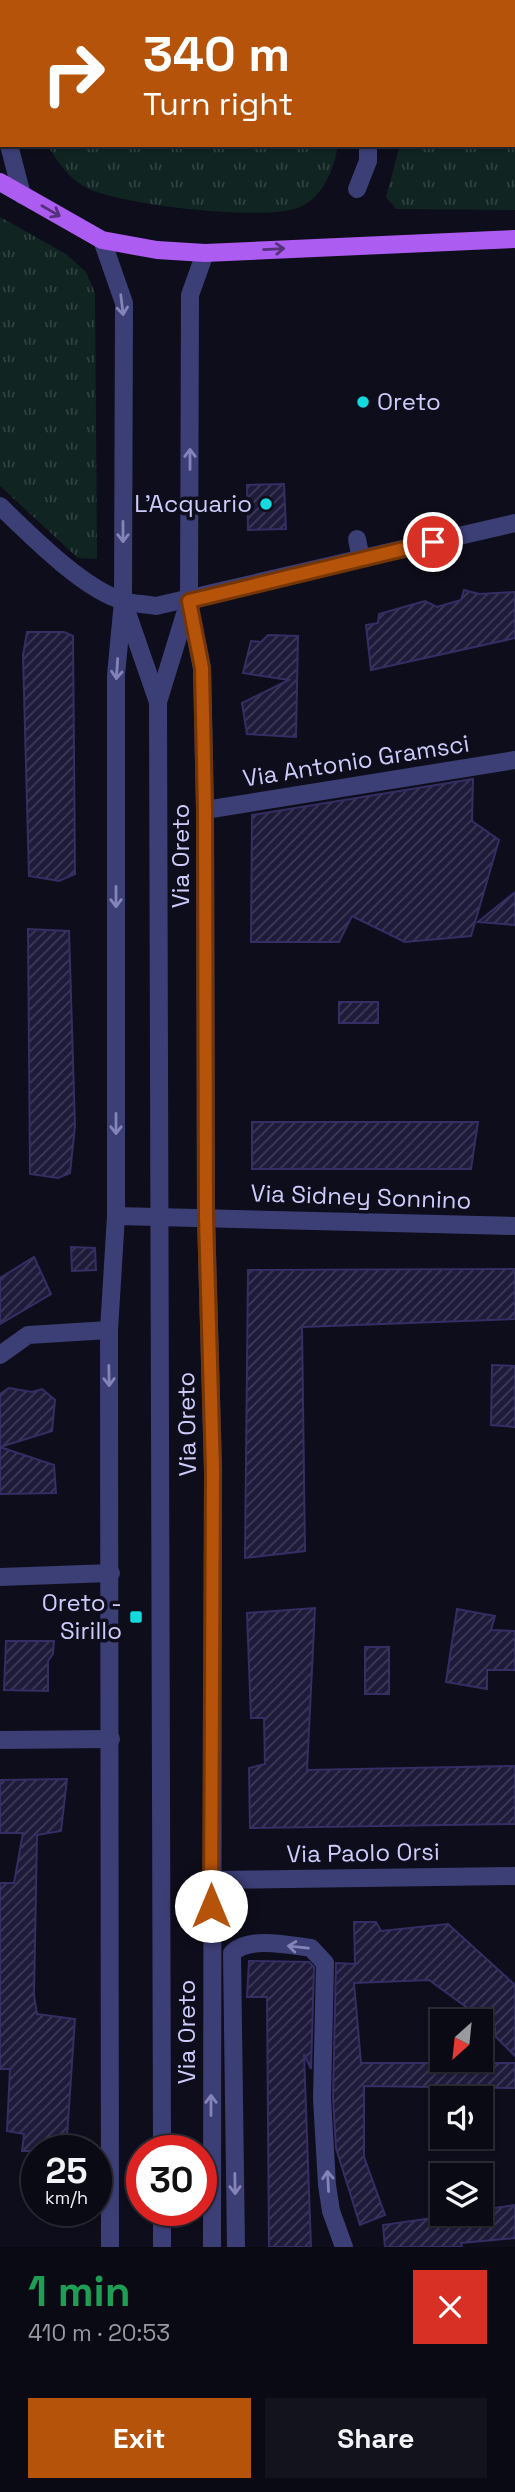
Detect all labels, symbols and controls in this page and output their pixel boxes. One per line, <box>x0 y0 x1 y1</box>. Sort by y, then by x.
text: 340 m <box>143 23 290 85</box>
icon: right <box>28 28 119 119</box>
text: Turn right <box>143 84 293 124</box>
one-way arrow <box>40 205 61 218</box>
one-way arrow <box>262 243 285 256</box>
one-way arrow <box>116 293 129 316</box>
place label: Oreto <box>377 386 441 417</box>
marker: Oreto <box>355 394 371 410</box>
one-way arrow <box>183 448 197 471</box>
place label: L'Acquario <box>134 488 252 519</box>
marker: L'Acquario <box>258 496 274 512</box>
pin <box>403 512 463 572</box>
one-way arrow <box>116 520 130 543</box>
icon: arrive <box>414 523 452 561</box>
one-way arrow <box>110 657 123 680</box>
street label: Via Antonio Gramsci <box>241 727 471 794</box>
street label: Via Oreto <box>165 804 196 908</box>
one-way arrow <box>109 885 123 908</box>
one-way arrow <box>109 1112 123 1135</box>
street label: Via Sidney Sonnino <box>250 1177 472 1216</box>
one-way arrow <box>102 1364 116 1387</box>
street label: Via Oreto <box>170 1371 203 1477</box>
place label: Oreto - Sirillo <box>42 1587 122 1646</box>
marker: Oreto - Sirillo <box>128 1609 144 1625</box>
street label: Via Paolo Orsi <box>286 1836 440 1869</box>
position arrow <box>174 1869 248 1943</box>
one-way arrow <box>288 1940 310 1953</box>
street label: Via Oreto <box>171 1980 202 2084</box>
north arrow <box>430 2009 494 2072</box>
map controls <box>430 2009 493 2226</box>
button: sound <box>430 2086 493 2149</box>
one-way arrow <box>204 2094 218 2117</box>
speed limit sign: 30 <box>126 2135 217 2226</box>
text: 25 <box>46 2149 87 2193</box>
button: layers <box>430 2163 493 2226</box>
one-way arrow <box>321 2170 334 2193</box>
one-way arrow <box>228 2172 242 2195</box>
text: km/h <box>45 2186 88 2209</box>
text: 1 min <box>28 2265 131 2318</box>
button: close <box>413 2270 487 2344</box>
text: 410 m · 20:53 <box>28 2318 170 2348</box>
button: Exit <box>28 2398 251 2478</box>
button: Share <box>265 2398 487 2478</box>

